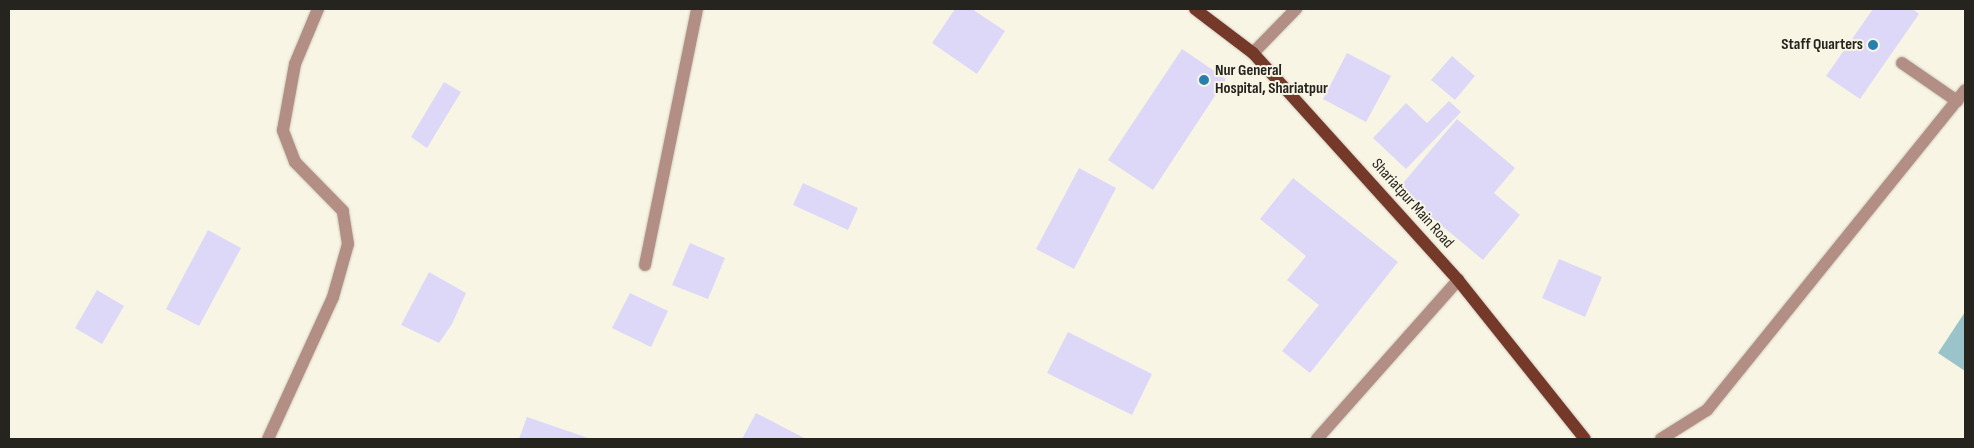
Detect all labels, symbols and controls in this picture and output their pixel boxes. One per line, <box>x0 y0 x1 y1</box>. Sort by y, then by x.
place label: Staff Quarters <box>1781 35 1863 55</box>
marker: Staff Quarters <box>1867 39 1879 51</box>
place label: Nur General Hospital, Shariatpur <box>1215 61 1328 99</box>
marker: Nur General Hospital, Shariatpur <box>1197 73 1211 87</box>
street label: Shariatpur Main Road <box>1367 155 1457 253</box>

